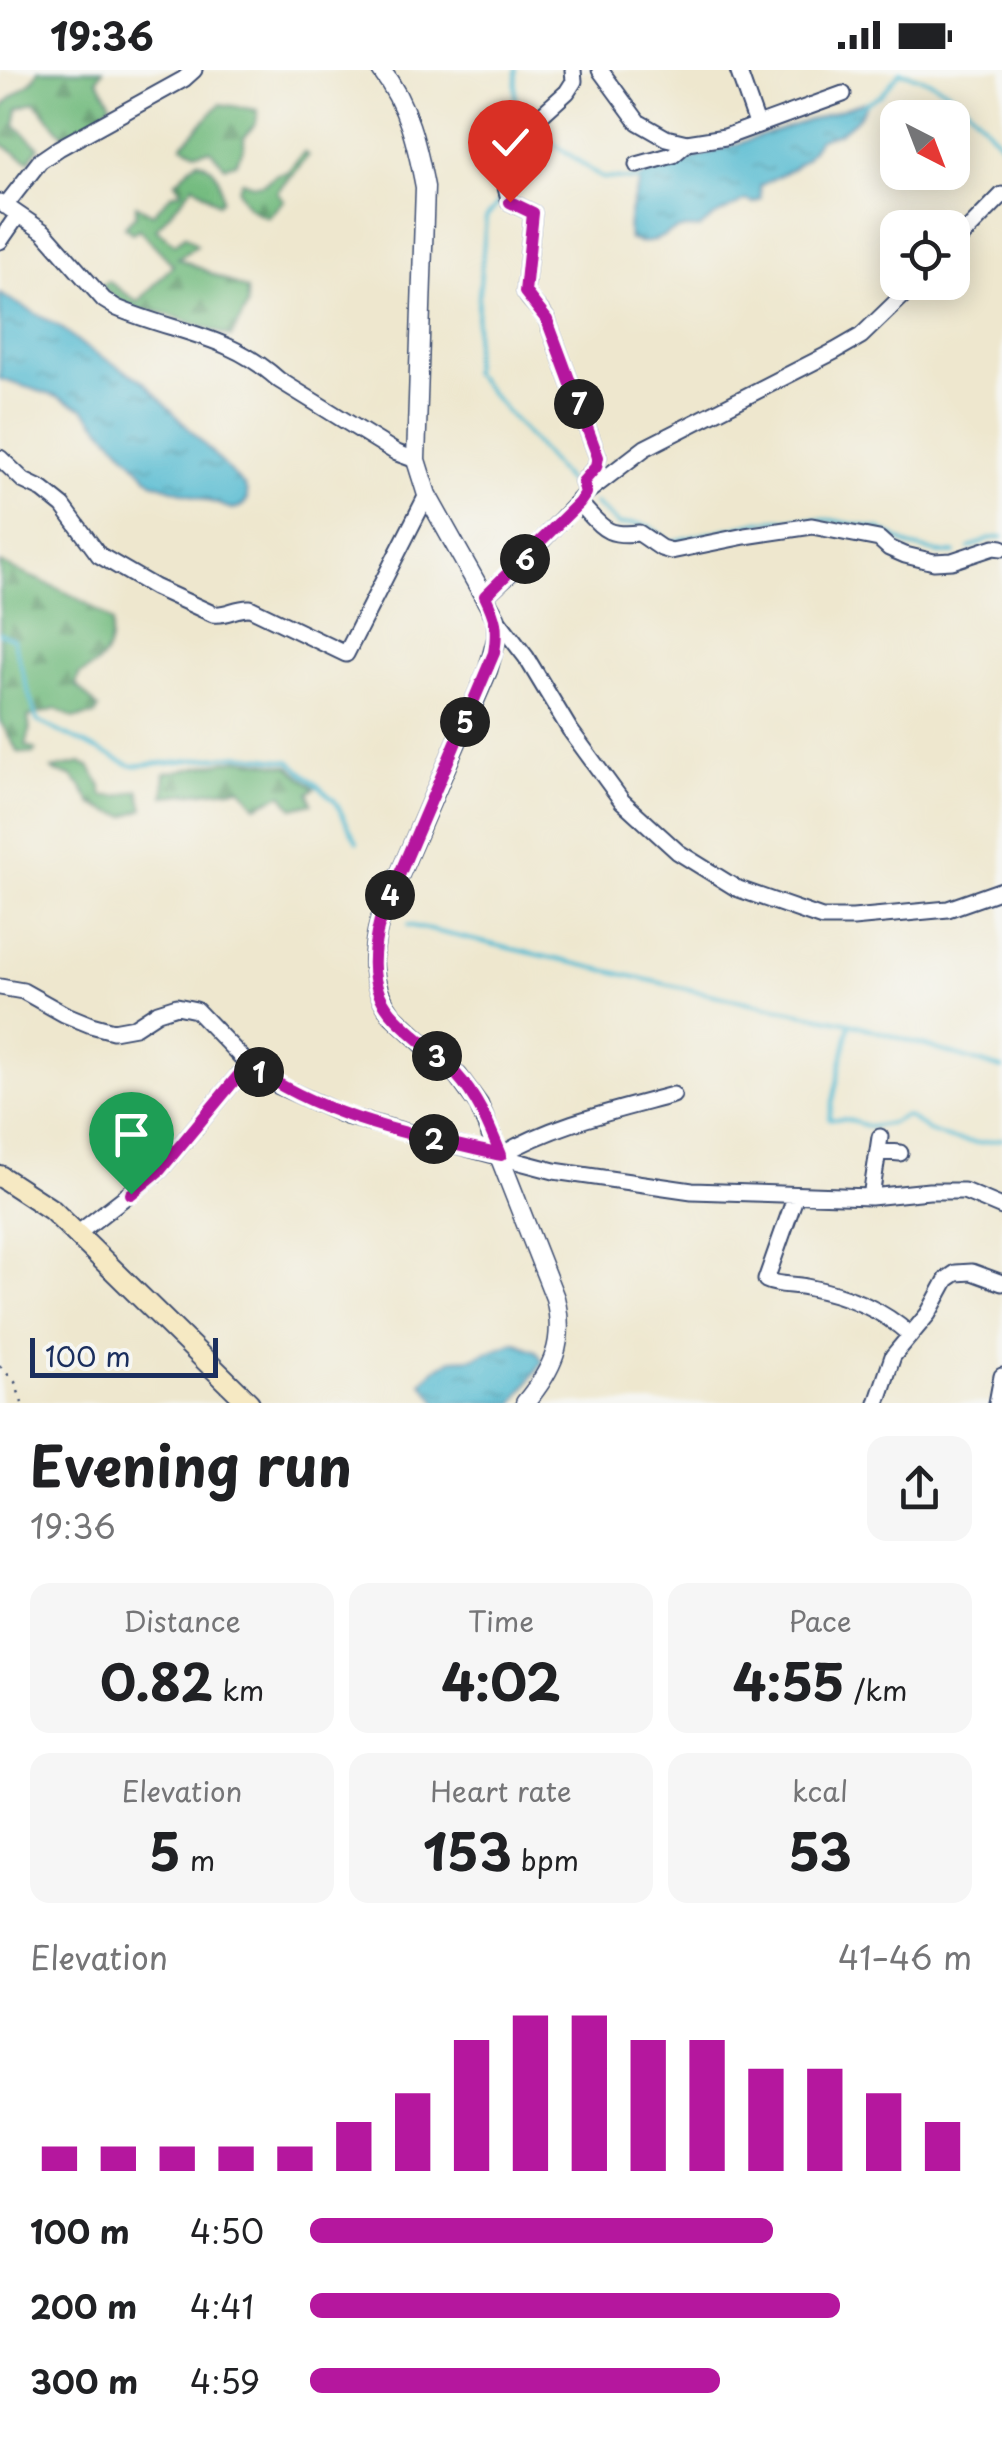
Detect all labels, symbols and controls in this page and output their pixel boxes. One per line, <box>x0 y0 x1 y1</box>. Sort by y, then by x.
text: 19:36 <box>50 7 154 64</box>
pin <box>468 100 553 203</box>
north arrow <box>880 100 970 190</box>
map controls <box>880 100 970 300</box>
icon: check <box>483 115 538 170</box>
button: locate <box>880 210 970 300</box>
pin: 7 <box>554 379 604 429</box>
text: 7 <box>571 382 587 425</box>
pin: 6 <box>500 534 550 584</box>
text: 6 <box>515 537 535 580</box>
pin: 5 <box>440 697 490 747</box>
text: 5 <box>456 700 474 743</box>
pin: 4 <box>365 870 415 920</box>
text: 4 <box>380 873 400 916</box>
pin: 3 <box>412 1031 462 1081</box>
text: 3 <box>428 1034 446 1077</box>
pin: 1 <box>234 1047 284 1097</box>
text: 1 <box>252 1050 266 1093</box>
pin <box>89 1092 174 1195</box>
icon: arrive <box>104 1107 159 1162</box>
pin: 2 <box>409 1114 459 1164</box>
text: 2 <box>424 1117 444 1160</box>
scale bar <box>30 1333 218 1378</box>
text: 100 m <box>45 1334 131 1377</box>
text: Evening run <box>30 1423 352 1506</box>
button: share <box>867 1436 972 1541</box>
text: 19:36 <box>30 1502 116 1550</box>
text: Distance <box>123 1599 241 1642</box>
text: Time <box>468 1599 534 1642</box>
text: Pace <box>788 1599 852 1642</box>
text: 0.82 <box>100 1642 213 1718</box>
text: 4:02 <box>441 1642 561 1718</box>
text: 4:55 <box>733 1642 845 1718</box>
text: km <box>213 1668 264 1711</box>
text: /km <box>845 1668 907 1711</box>
text: Elevation <box>122 1769 242 1812</box>
text: Heart rate <box>430 1769 572 1812</box>
text: kcal <box>792 1769 848 1812</box>
text: 5 <box>149 1812 181 1888</box>
text: 153 <box>423 1812 512 1888</box>
text: 53 <box>788 1812 852 1888</box>
text: m <box>181 1838 215 1881</box>
text: bpm <box>512 1838 579 1881</box>
text: Elevation <box>30 1933 168 1981</box>
text: 41–46 m <box>838 1933 972 1981</box>
text: 100 m <box>30 2207 130 2255</box>
text: 4:50 <box>190 2207 264 2255</box>
text: 200 m <box>30 2282 137 2330</box>
text: 4:41 <box>190 2282 254 2330</box>
text: 300 m <box>30 2357 138 2405</box>
text: 4:59 <box>190 2357 260 2405</box>

